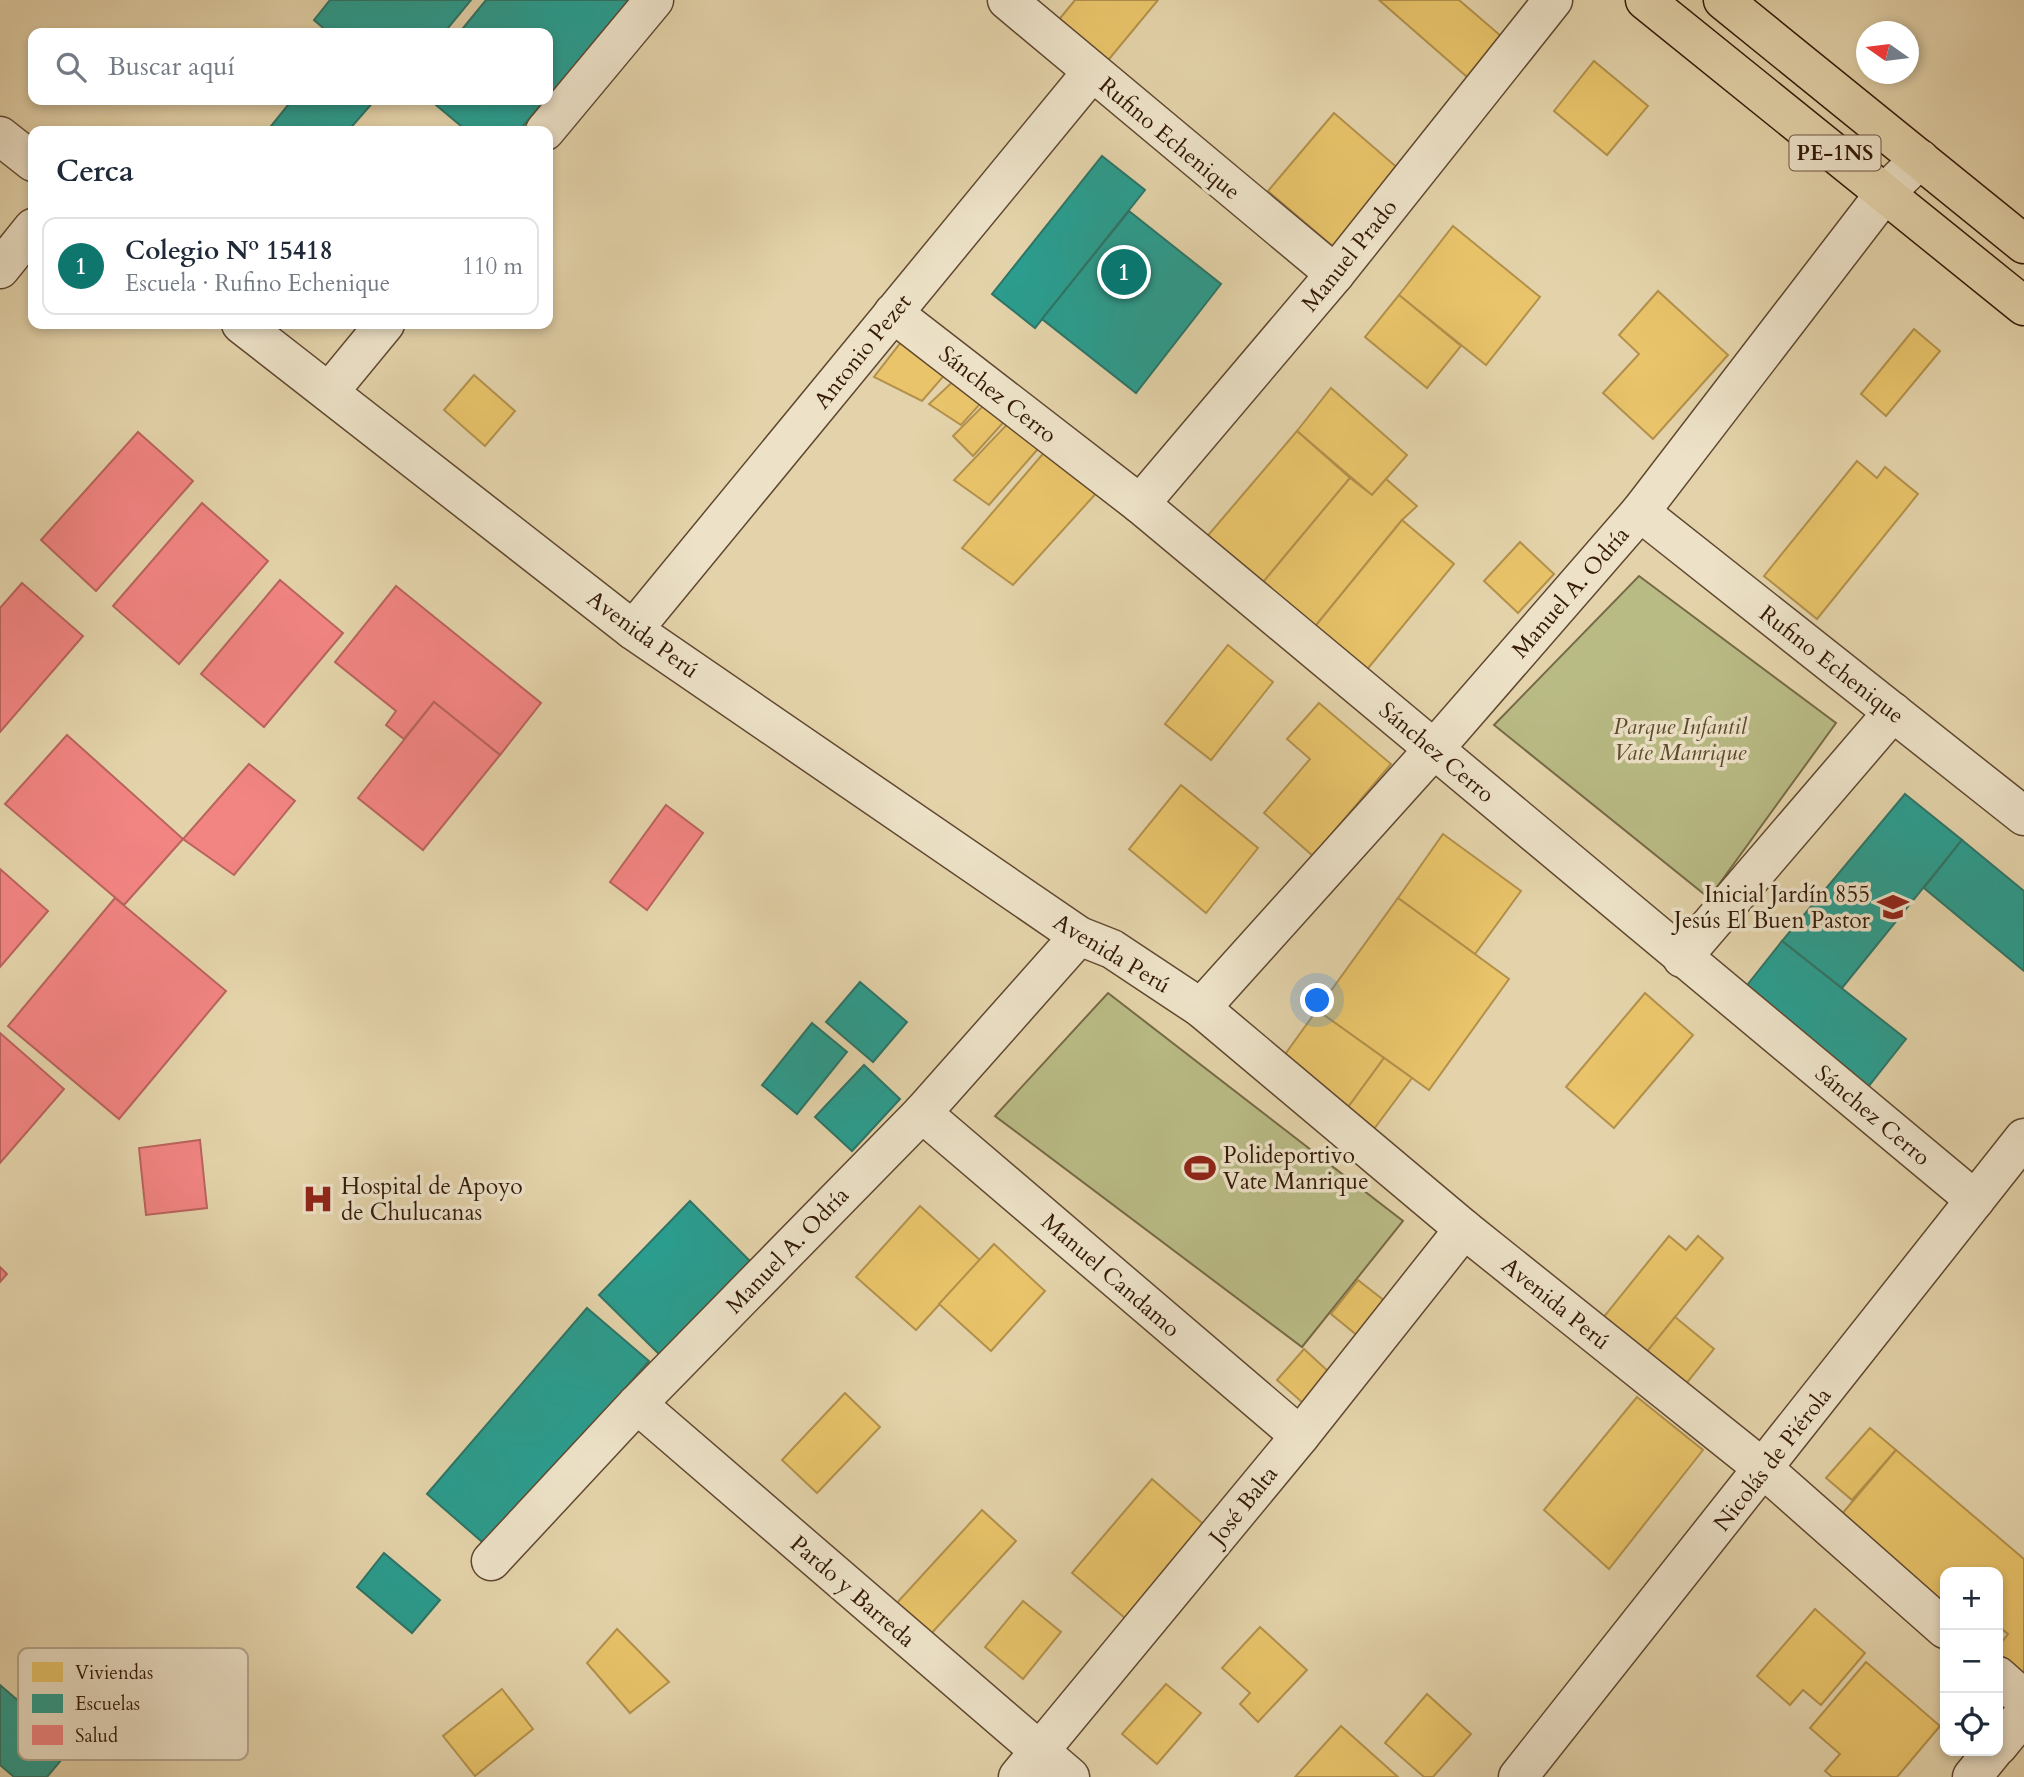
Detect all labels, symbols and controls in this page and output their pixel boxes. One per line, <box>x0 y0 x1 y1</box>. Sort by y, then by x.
north arrow <box>1856 21 1919 84</box>
search box <box>28 28 553 105</box>
icon: search <box>52 48 90 86</box>
text: Buscar aquí <box>108 49 235 84</box>
street label: Rufino Echenique <box>1092 70 1247 207</box>
road number: PE-1NS <box>1790 136 1881 170</box>
text: Cerca <box>56 151 134 192</box>
street label: Manuel Prado <box>1294 193 1404 318</box>
text: Colegio Nº 15418 <box>125 233 333 268</box>
pin: 1 <box>1101 246 1147 298</box>
text: 1 <box>75 251 87 282</box>
text: 110 m <box>462 251 523 282</box>
text: Escuela · Rufino Echenique <box>125 268 390 299</box>
street label: Antonio Pezet <box>807 287 918 415</box>
street label: Sánchez Cerro <box>932 339 1063 450</box>
street label: Manuel A. Odría <box>1505 520 1636 665</box>
street label: Avenida Perú <box>580 583 705 686</box>
street label: Rufino Echenique <box>1753 598 1911 731</box>
street label: Sánchez Cerro <box>1372 695 1501 810</box>
park label: Parque Infantil Vate Manrique <box>1613 711 1748 768</box>
place label: Inicial Jardín 855 Jesús El Buen Pastor <box>1671 879 1871 936</box>
school or university icon: Inicial Jardín 855 Jesús El Buen Pastor <box>1876 890 1910 924</box>
street label: Avenida Perú <box>1047 906 1176 1001</box>
your location <box>1300 983 1334 1017</box>
street label: Sánchez Cerro <box>1808 1058 1937 1173</box>
place label: Polideportivo Vate Manrique <box>1223 1140 1369 1197</box>
sports icon: Polideportivo Vate Manrique <box>1183 1151 1217 1185</box>
place label: Hospital de Apoyo de Chulucanas <box>341 1171 523 1228</box>
street label: Manuel A. Odría <box>719 1180 856 1320</box>
hospital icon: Hospital de Apoyo de Chulucanas <box>301 1182 335 1216</box>
street label: Manuel Candamo <box>1035 1206 1187 1344</box>
street label: Avenida Perú <box>1495 1250 1616 1357</box>
street label: Nicolás de Piérola <box>1706 1381 1838 1538</box>
street label: José Balta <box>1200 1459 1285 1554</box>
street label: Pardo y Barreda <box>784 1528 922 1654</box>
map controls <box>1940 1567 2003 1756</box>
button: + <box>1940 1567 2003 1630</box>
button: − <box>1940 1630 2003 1693</box>
legend <box>18 1648 248 1760</box>
text: Viviendas <box>75 1660 153 1686</box>
text: Escuelas <box>75 1691 140 1717</box>
button: locate <box>1940 1693 2003 1756</box>
text: Salud <box>75 1723 118 1749</box>

